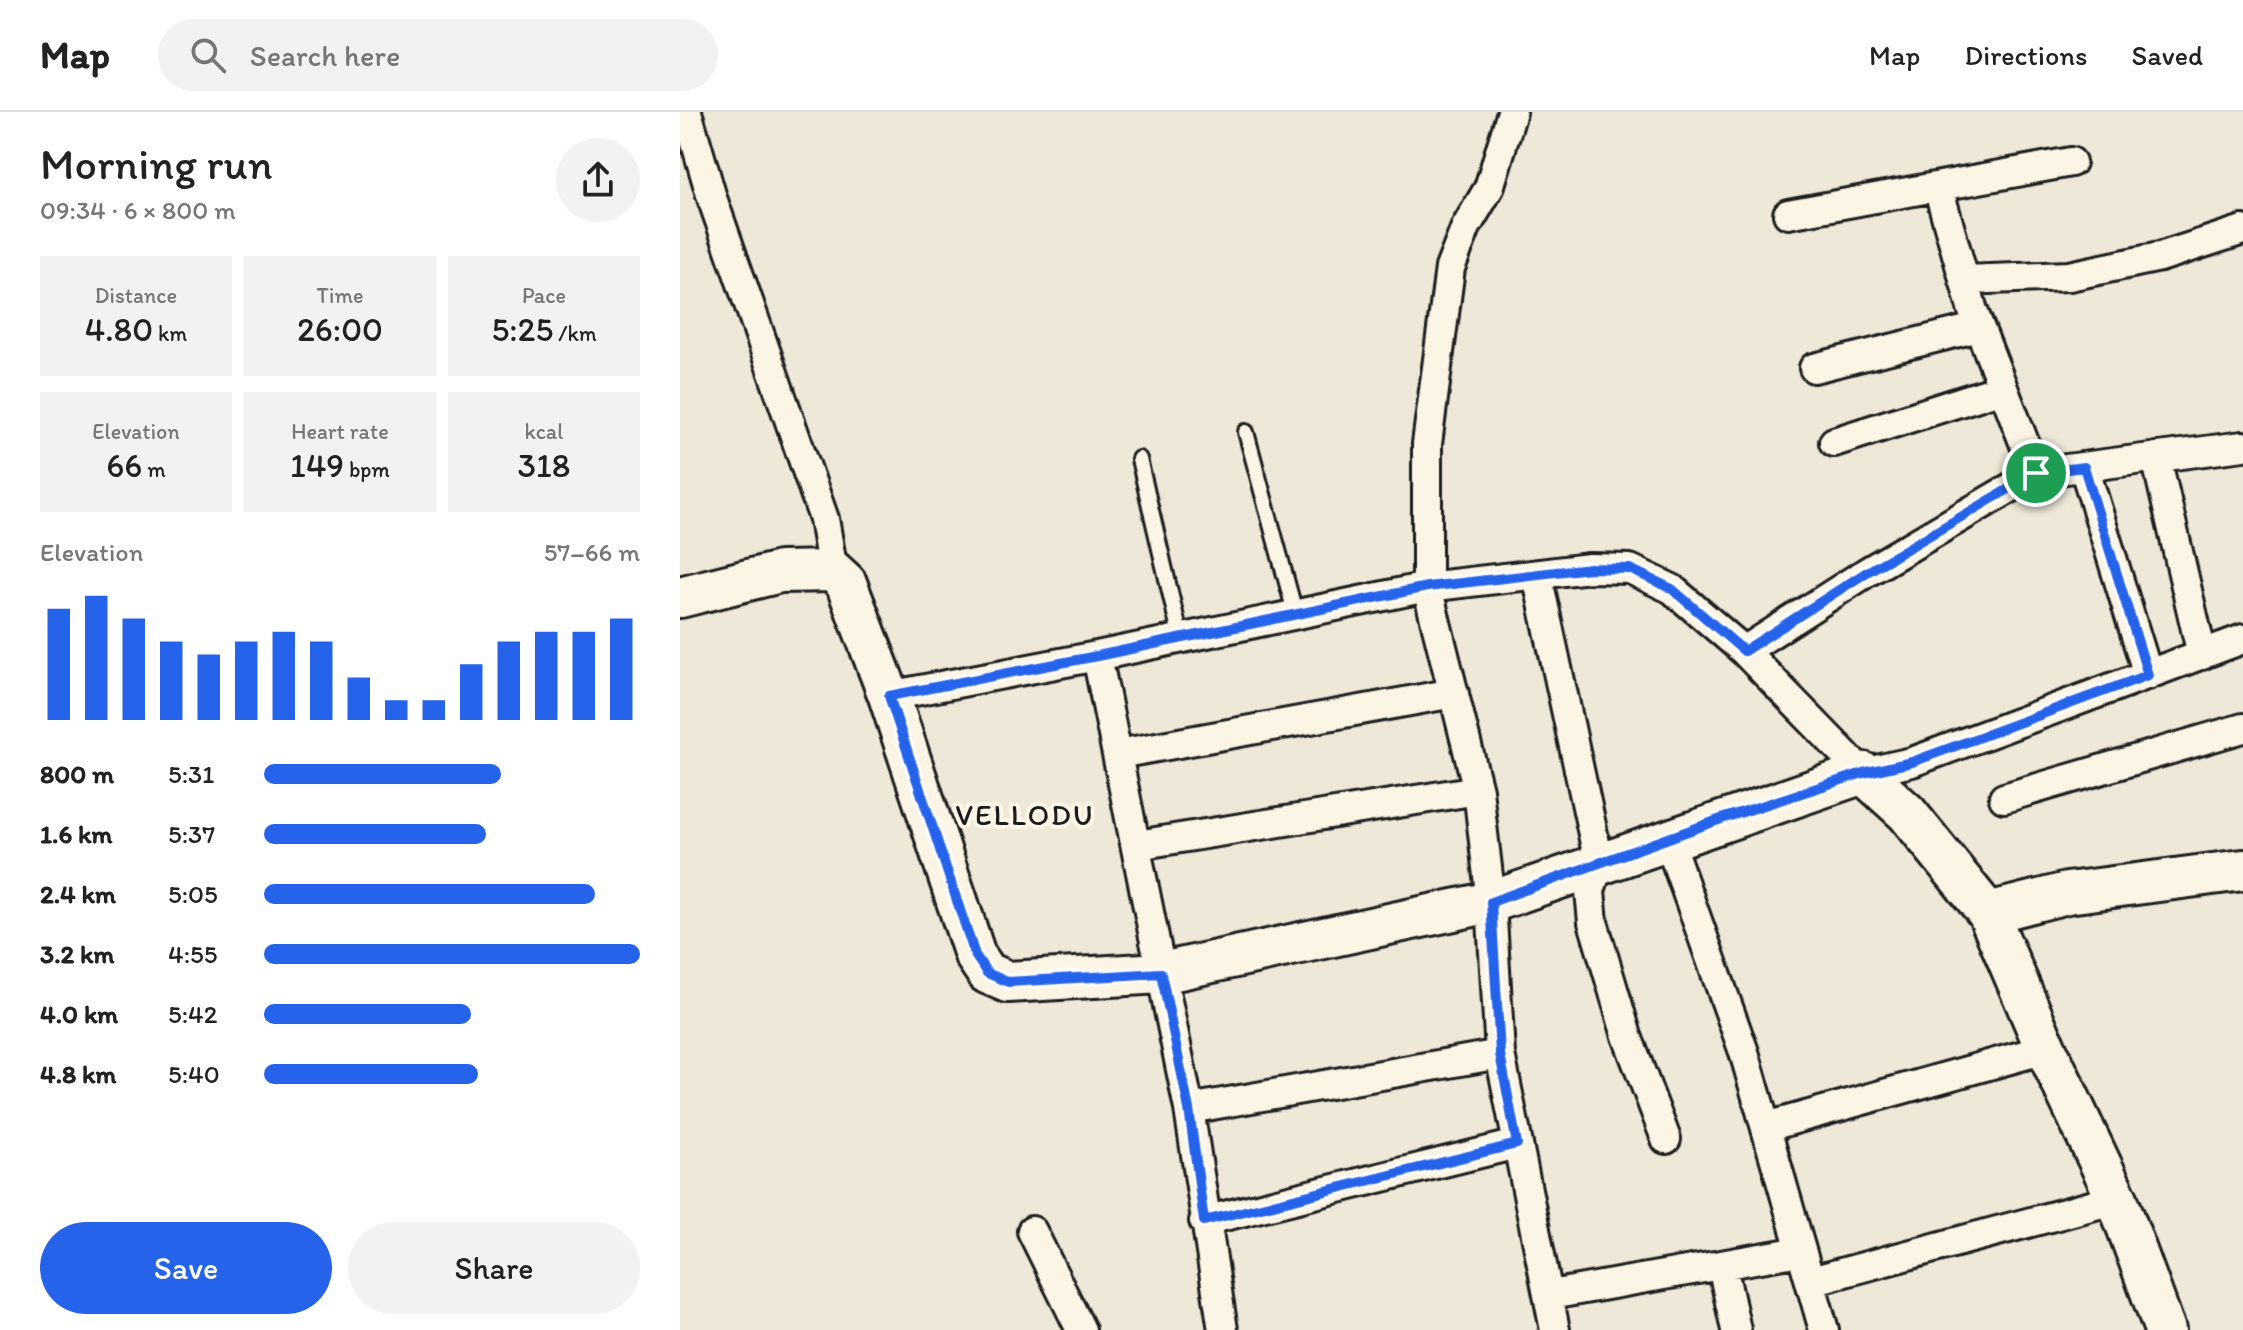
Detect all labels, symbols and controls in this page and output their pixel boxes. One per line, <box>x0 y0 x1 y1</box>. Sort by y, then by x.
search box <box>158 19 718 91</box>
text: Map <box>40 32 110 78</box>
icon: search <box>186 33 230 77</box>
text: Search here <box>250 37 400 74</box>
text: Map <box>1869 38 1920 72</box>
text: Directions <box>1964 38 2088 72</box>
text: Saved <box>2132 38 2203 72</box>
text: Morning run <box>40 137 273 190</box>
button: share <box>556 138 640 222</box>
text: 09:34 · 6 × 800 m <box>40 194 236 226</box>
text: Distance <box>95 282 177 309</box>
text: Time <box>317 282 363 309</box>
text: Pace <box>522 282 566 309</box>
text: 4.80 <box>85 309 153 350</box>
text: 26:00 <box>297 309 383 350</box>
text: 5:25 <box>491 309 553 350</box>
text: km <box>153 320 187 347</box>
text: /km <box>553 320 597 347</box>
text: Elevation <box>92 418 180 445</box>
text: Heart rate <box>291 418 389 445</box>
text: kcal <box>524 418 564 445</box>
pin <box>2002 439 2070 507</box>
text: 66 <box>106 445 142 486</box>
text: 149 <box>290 445 344 486</box>
text: 318 <box>518 445 570 486</box>
icon: arrive <box>2014 451 2058 495</box>
text: m <box>142 456 166 483</box>
text: bpm <box>344 456 390 483</box>
text: Elevation <box>40 536 143 568</box>
text: 57–66 m <box>544 536 640 568</box>
text: 800 m <box>40 758 114 790</box>
text: 5:31 <box>168 758 214 790</box>
district label: VELLODU <box>955 796 1095 833</box>
text: 1.6 km <box>40 818 112 850</box>
text: 5:37 <box>168 818 215 850</box>
text: 2.4 km <box>40 878 116 910</box>
text: 5:05 <box>168 878 218 910</box>
text: 3.2 km <box>40 938 114 970</box>
text: 4:55 <box>168 938 217 970</box>
text: 4.0 km <box>40 998 118 1030</box>
text: 5:42 <box>168 998 217 1030</box>
text: 4.8 km <box>40 1058 117 1090</box>
text: 5:40 <box>168 1058 220 1090</box>
button: Save <box>40 1222 332 1314</box>
button: Share <box>348 1222 640 1314</box>

